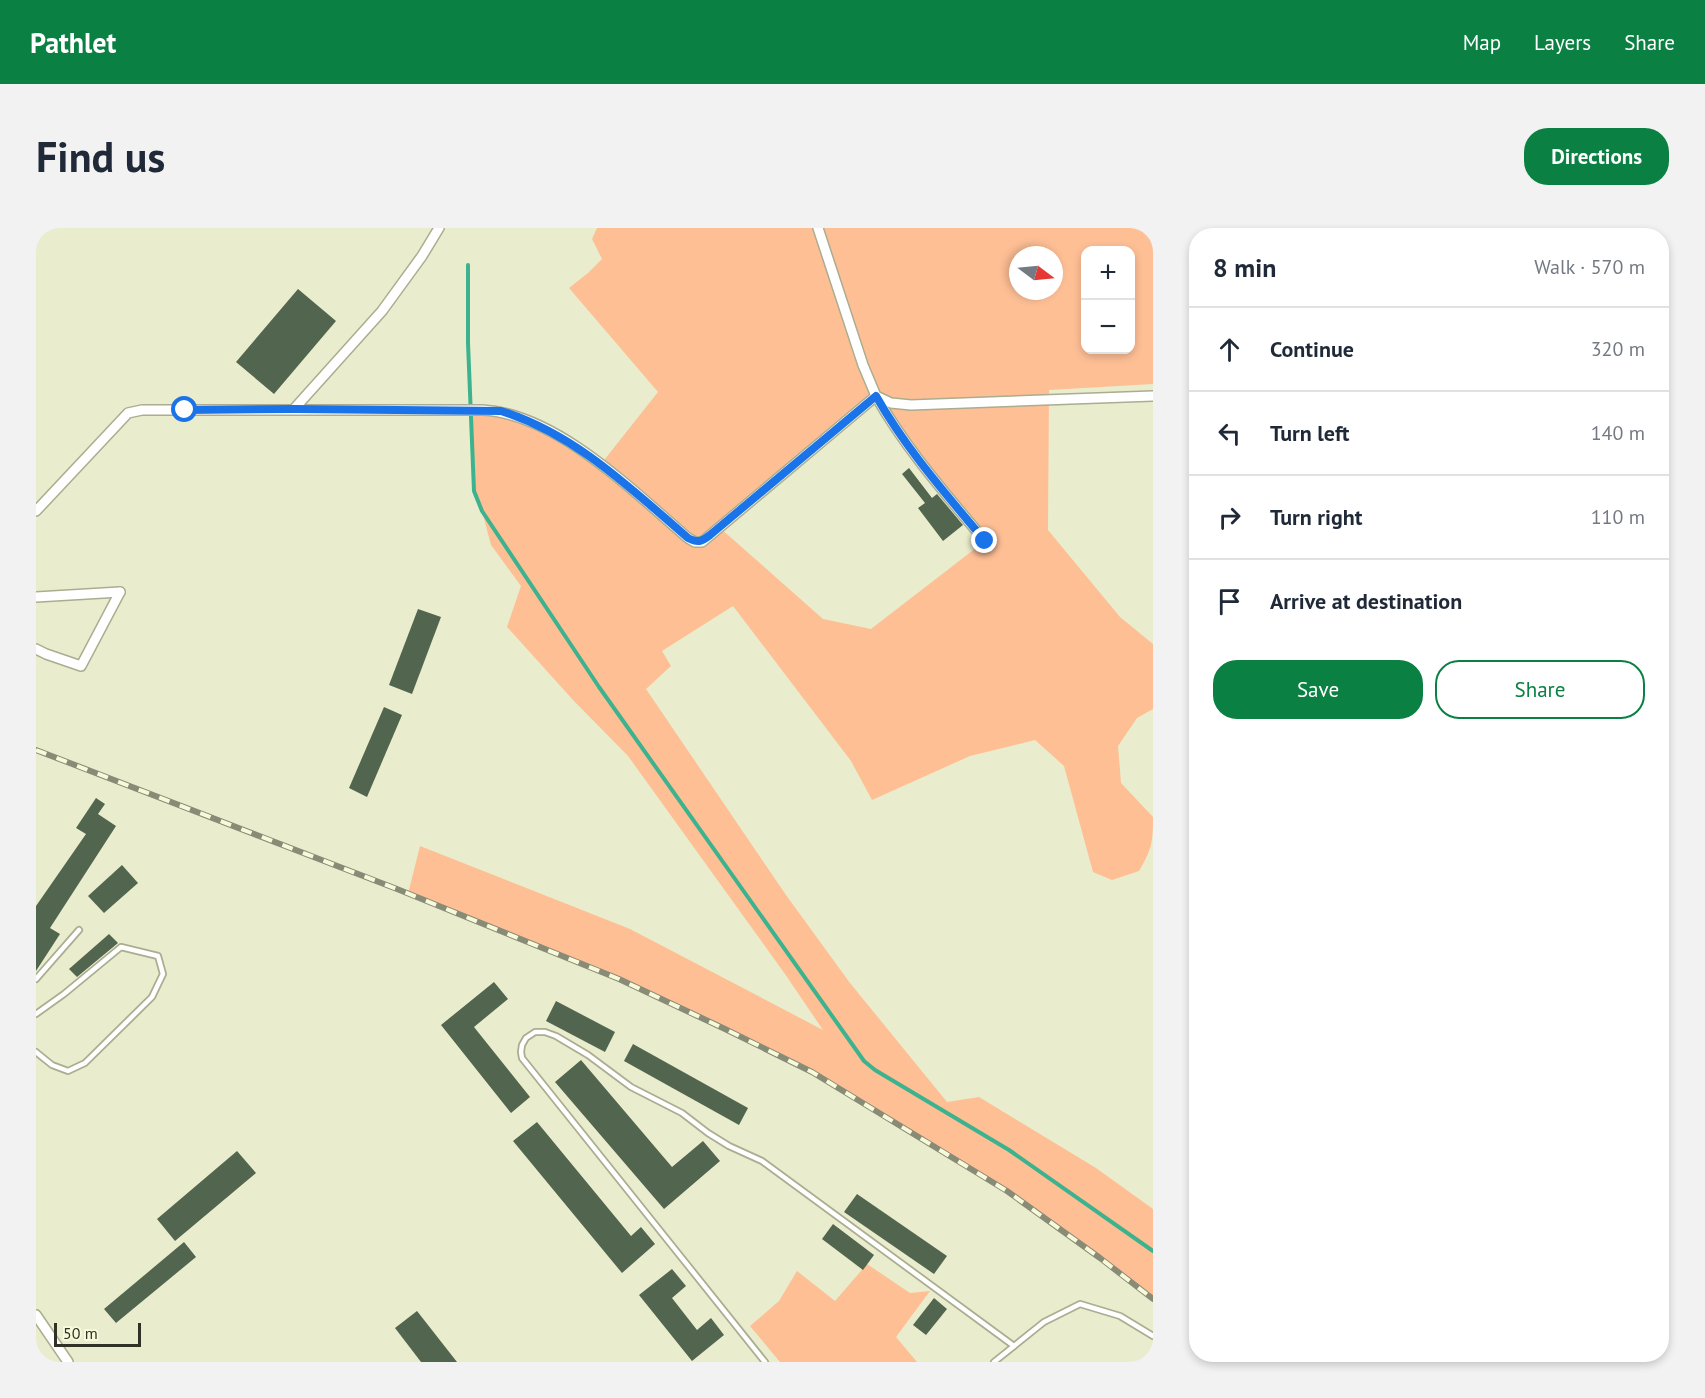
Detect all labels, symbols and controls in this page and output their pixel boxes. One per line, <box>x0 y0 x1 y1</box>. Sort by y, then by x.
text: Pathlet <box>30 24 116 61</box>
text: Map <box>1463 29 1501 56</box>
text: Layers <box>1534 29 1591 56</box>
text: Share <box>1624 29 1675 56</box>
button: Directions <box>1524 128 1669 185</box>
text: Find us <box>36 129 165 184</box>
north arrow <box>1009 246 1063 300</box>
map controls <box>1081 246 1135 354</box>
button: + <box>1081 246 1135 300</box>
text: 8 min <box>1213 251 1276 284</box>
text: Walk · 570 m <box>1534 254 1645 280</box>
button: − <box>1081 300 1135 354</box>
icon: ahead <box>1213 333 1246 366</box>
text: Continue <box>1270 335 1354 363</box>
text: 320 m <box>1591 336 1645 362</box>
route start <box>171 396 197 422</box>
icon: left <box>1213 417 1246 450</box>
text: Turn left <box>1270 419 1350 447</box>
text: 140 m <box>1591 420 1645 446</box>
icon: right <box>1213 501 1246 534</box>
text: Turn right <box>1270 503 1362 531</box>
text: 110 m <box>1591 504 1645 530</box>
route end <box>971 527 997 553</box>
icon: arrive <box>1213 585 1246 618</box>
text: Arrive at destination <box>1270 587 1462 615</box>
button: Save <box>1213 660 1423 719</box>
button: Share <box>1435 660 1645 719</box>
scale bar <box>54 1320 141 1348</box>
text: 50 m <box>63 1323 98 1343</box>

